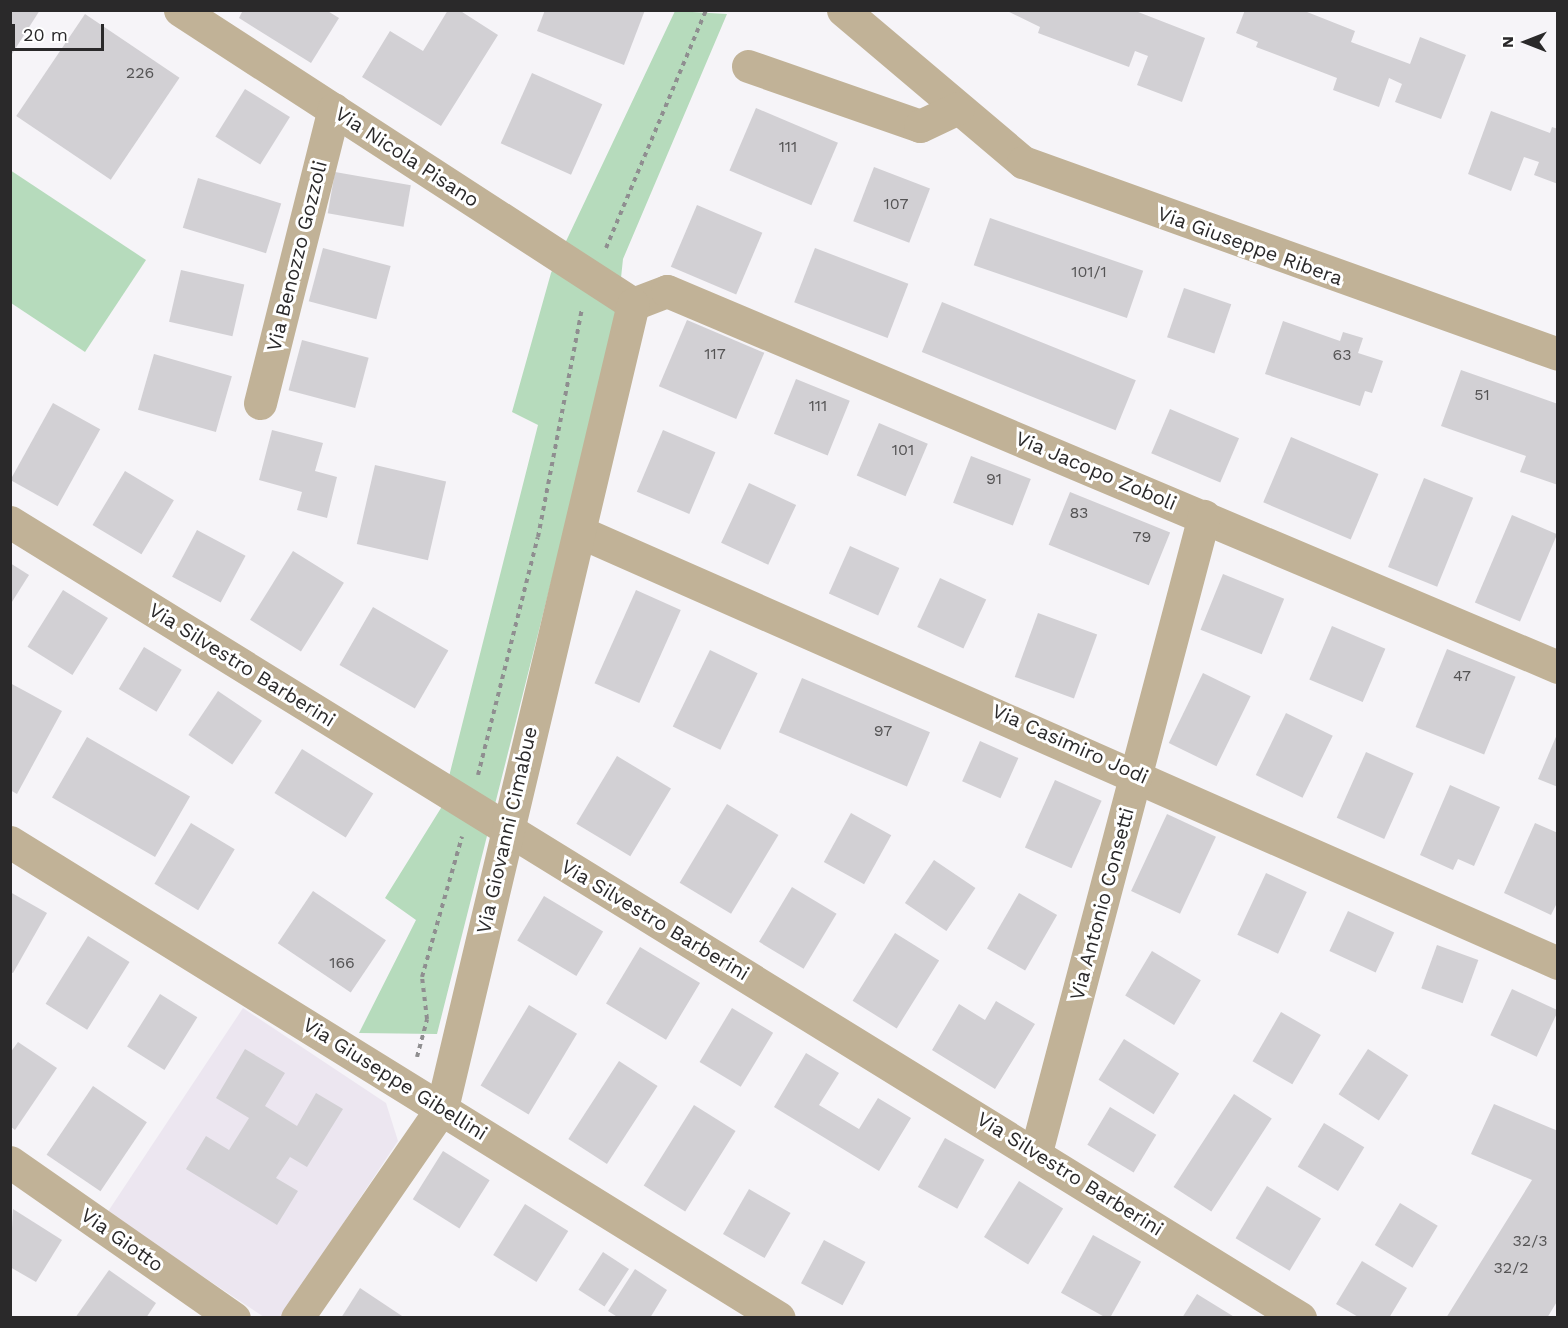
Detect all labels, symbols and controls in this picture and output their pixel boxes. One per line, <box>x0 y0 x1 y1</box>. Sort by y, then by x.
scale bar <box>15 12 106 50</box>
north arrow <box>1496 12 1556 72</box>
text: 20 m <box>23 24 68 45</box>
text: N <box>1498 36 1517 48</box>
house number: 226 <box>126 63 154 83</box>
street label: Via Nicola Pisano <box>330 101 484 213</box>
house number: 111 <box>779 137 797 157</box>
street label: Via Benozzo Gozzoli <box>262 158 332 354</box>
house number: 107 <box>884 194 908 214</box>
street label: Via Giuseppe Ribera <box>1154 201 1346 291</box>
house number: 101/1 <box>1071 262 1107 282</box>
house number: 117 <box>704 344 726 364</box>
house number: 63 <box>1332 345 1352 365</box>
house number: 51 <box>1474 385 1490 405</box>
house number: 111 <box>809 396 827 416</box>
street label: Via Jacopo Zoboli <box>1012 426 1180 516</box>
house number: 101 <box>892 440 914 460</box>
house number: 91 <box>986 469 1002 489</box>
house number: 83 <box>1070 503 1088 523</box>
house number: 79 <box>1133 527 1151 547</box>
street label: Via Silvestro Barberini <box>144 598 340 732</box>
house number: 47 <box>1453 666 1471 686</box>
street label: Via Casimiro Jodi <box>988 699 1152 789</box>
house number: 97 <box>874 721 892 741</box>
street label: Via Giovanni Cimabue <box>471 724 543 936</box>
street label: Via Antonio Consetti <box>1065 805 1139 1003</box>
street label: Via Silvestro Barberini <box>556 854 754 986</box>
house number: 166 <box>329 953 355 973</box>
street label: Via Giuseppe Gibellini <box>298 1012 492 1146</box>
street label: Via Silvestro Barberini <box>972 1107 1168 1241</box>
street label: Via Giotto <box>76 1203 168 1277</box>
house number: 32/3 <box>1513 1231 1547 1251</box>
house number: 32/2 <box>1494 1258 1528 1278</box>

